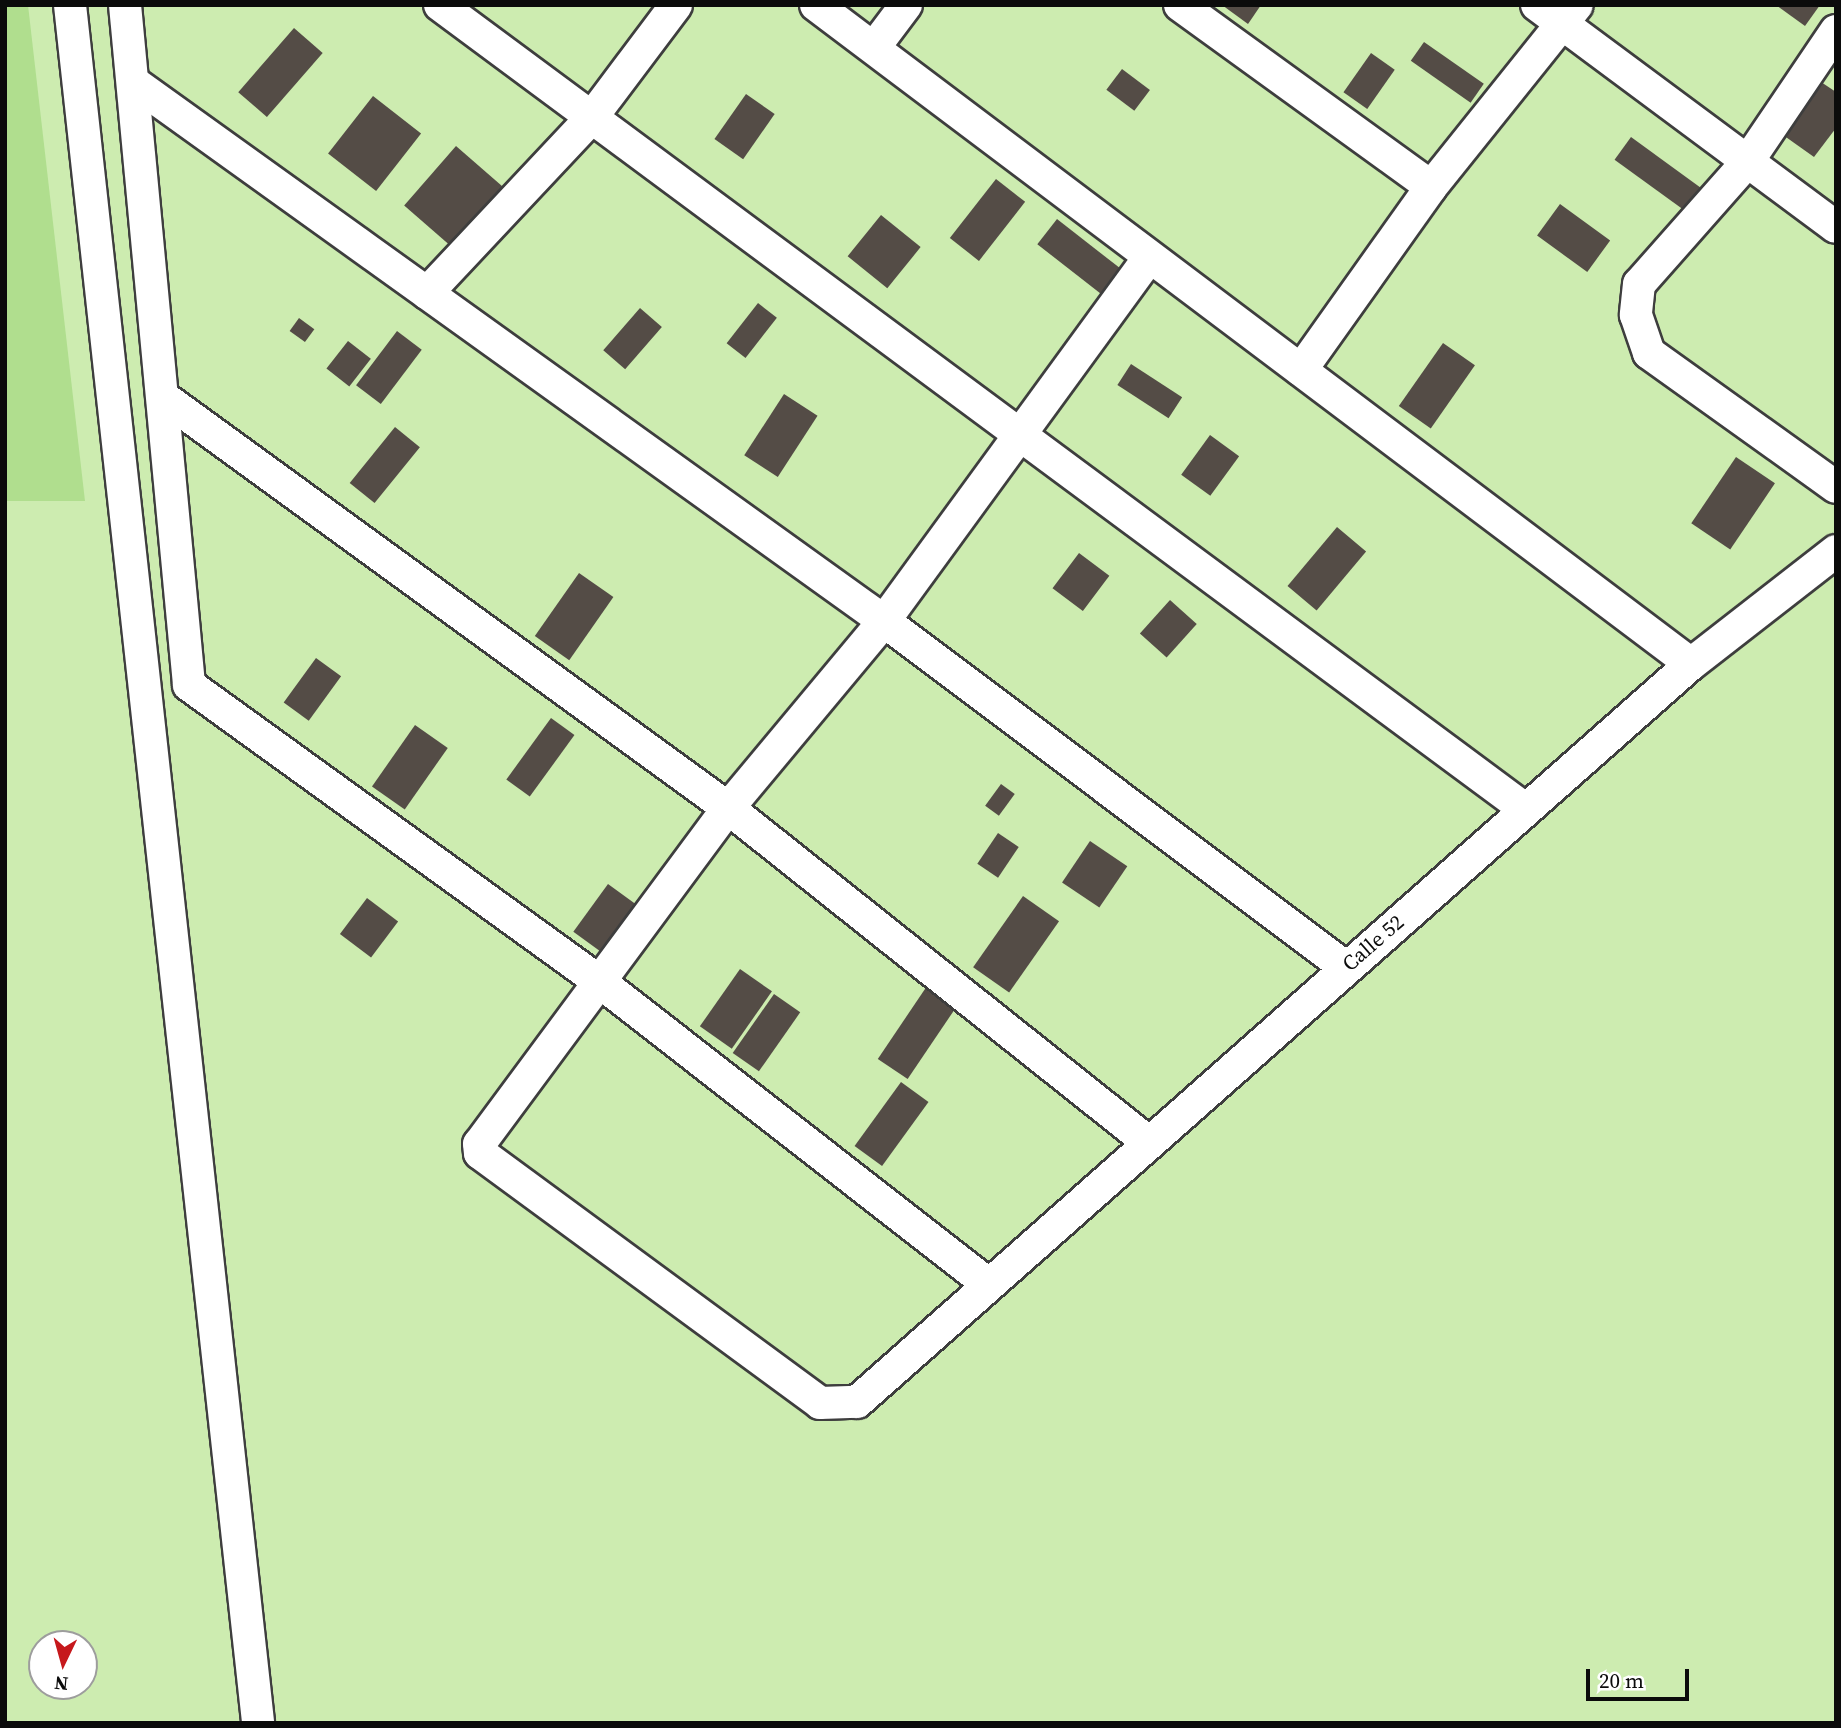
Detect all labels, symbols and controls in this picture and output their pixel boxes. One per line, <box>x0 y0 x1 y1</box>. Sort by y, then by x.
street label: Calle 52 <box>1337 910 1409 976</box>
north arrow <box>28 1630 98 1700</box>
scale bar <box>1589 1654 1692 1698</box>
text: 20 m <box>1599 1666 1644 1695</box>
text: N <box>53 1670 69 1697</box>

